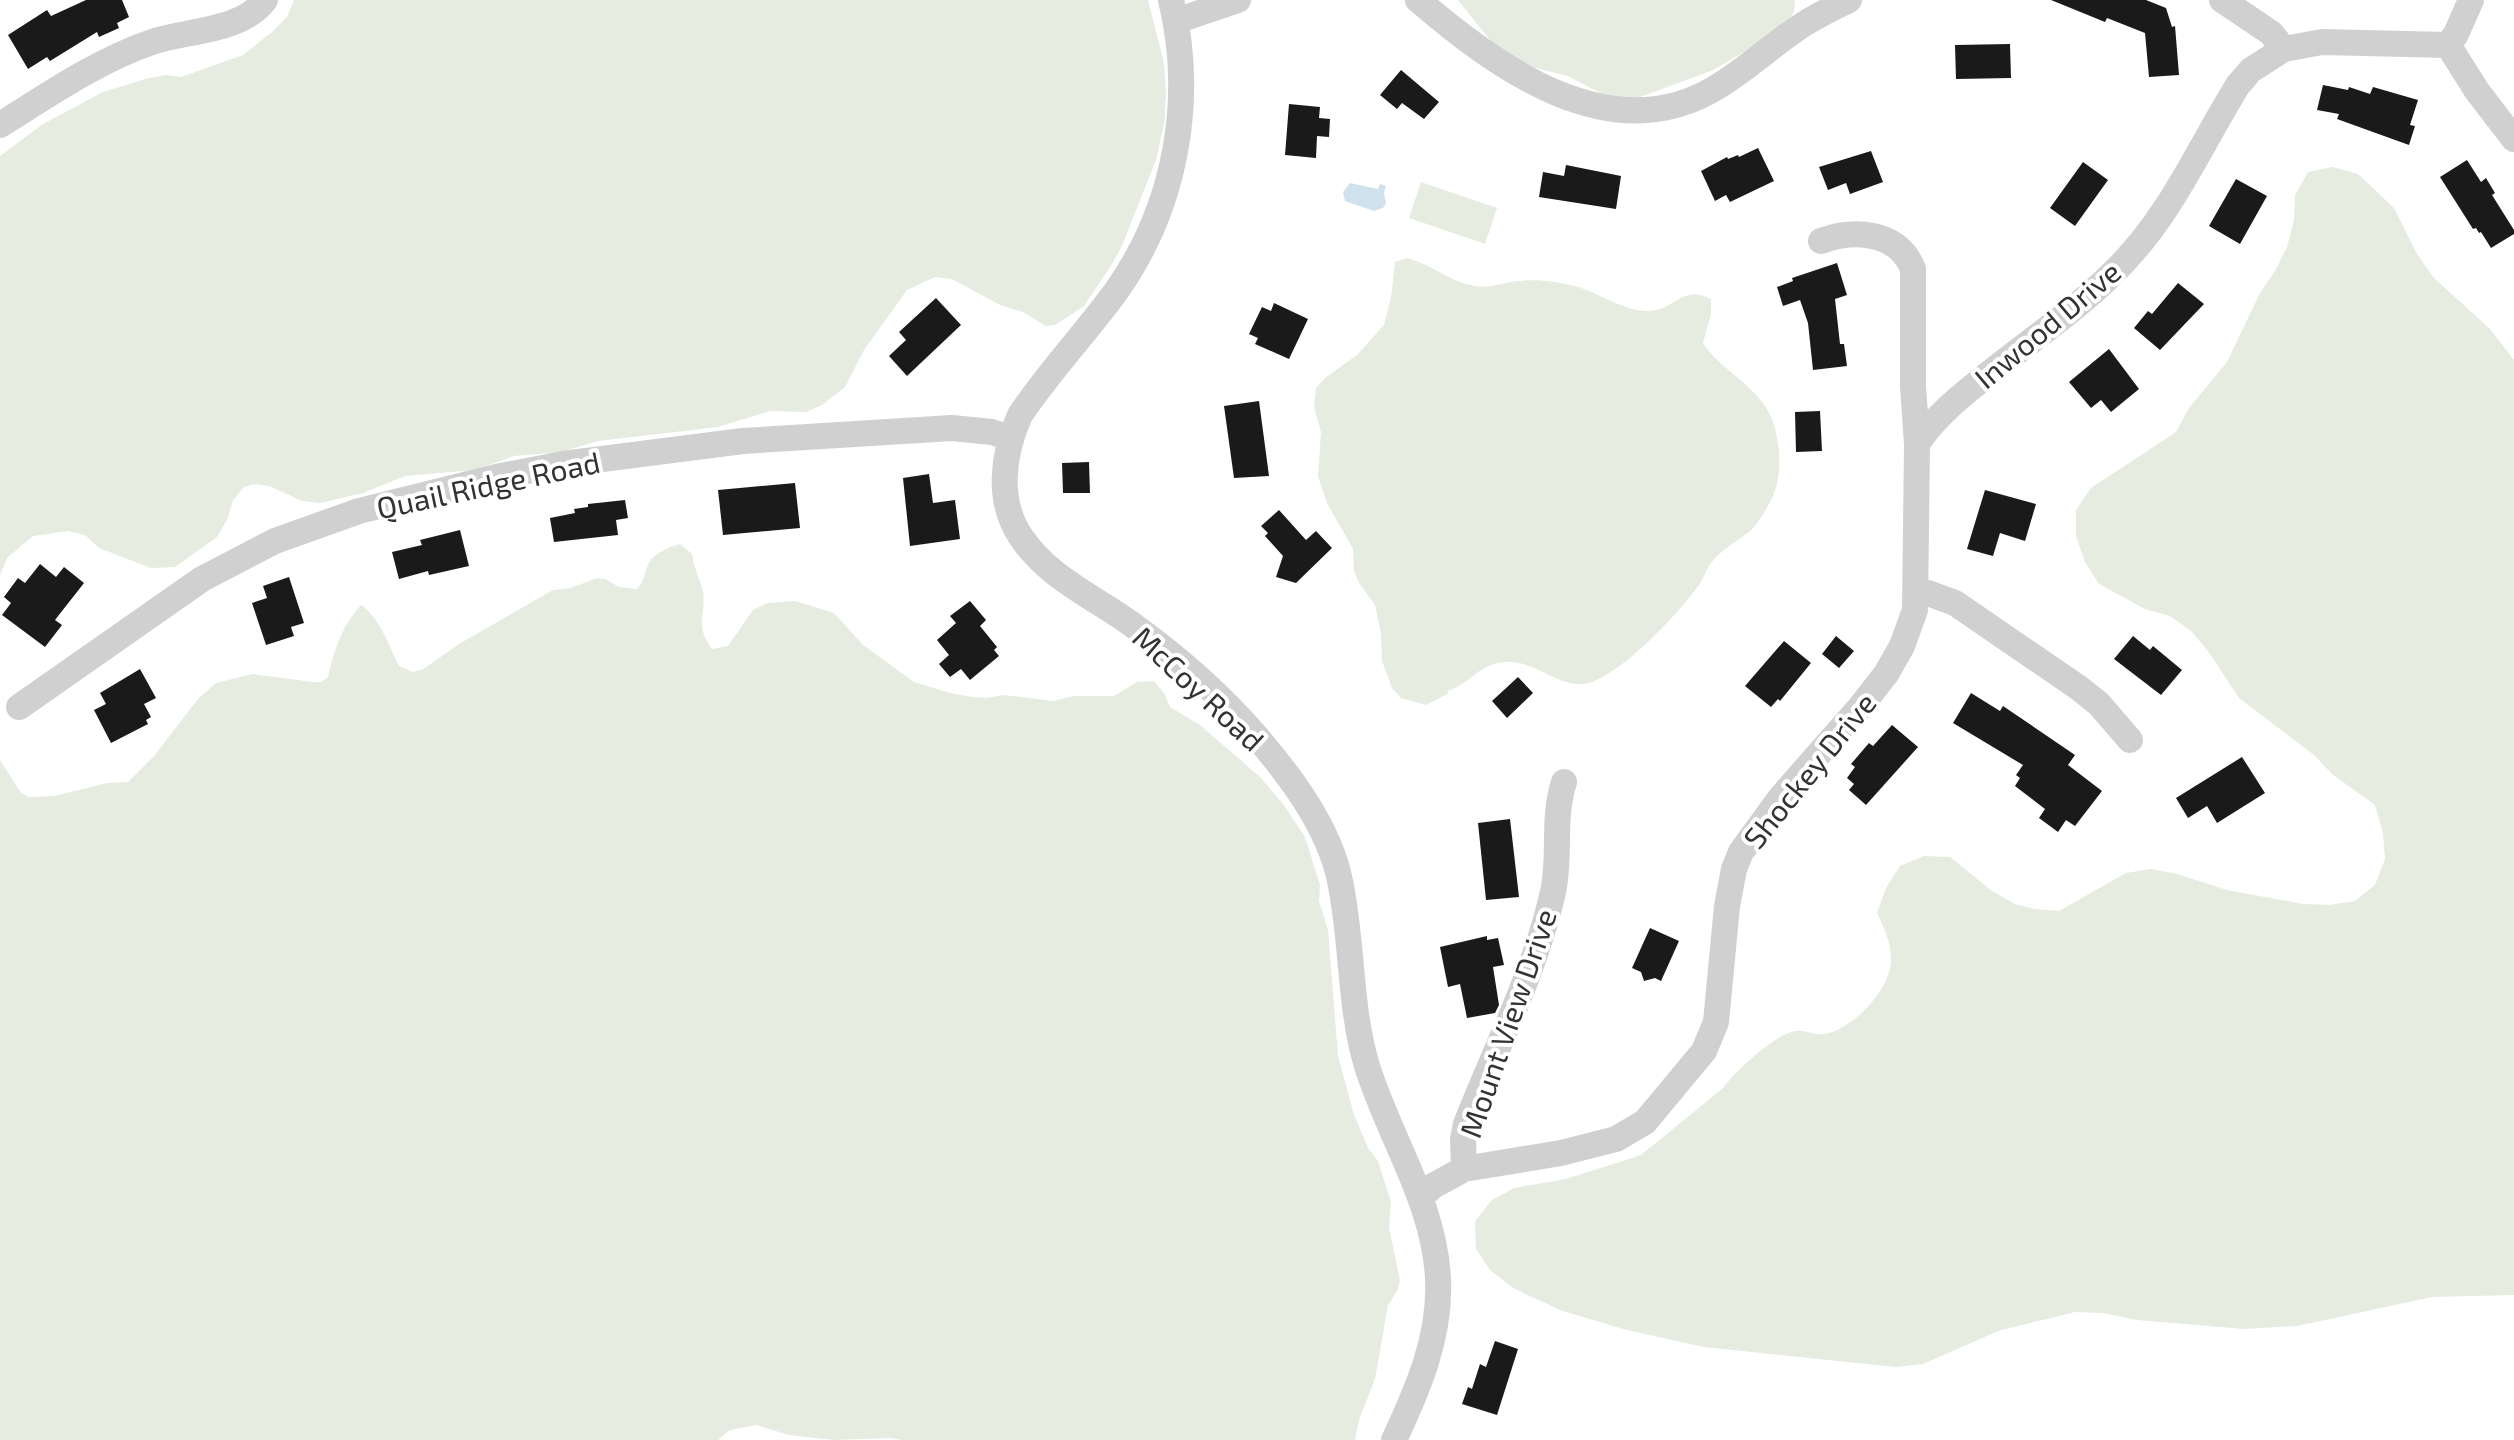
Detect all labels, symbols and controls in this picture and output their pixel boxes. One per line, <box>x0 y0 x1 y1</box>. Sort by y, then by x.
street label: Inwood Drive <box>1967 253 2127 395</box>
street label: Quail Ridge Road <box>373 443 603 525</box>
street label: McCoy Road <box>1126 618 1272 758</box>
street label: Shockey Drive <box>1735 685 1883 855</box>
street label: Mount View Drive <box>1451 904 1563 1142</box>

